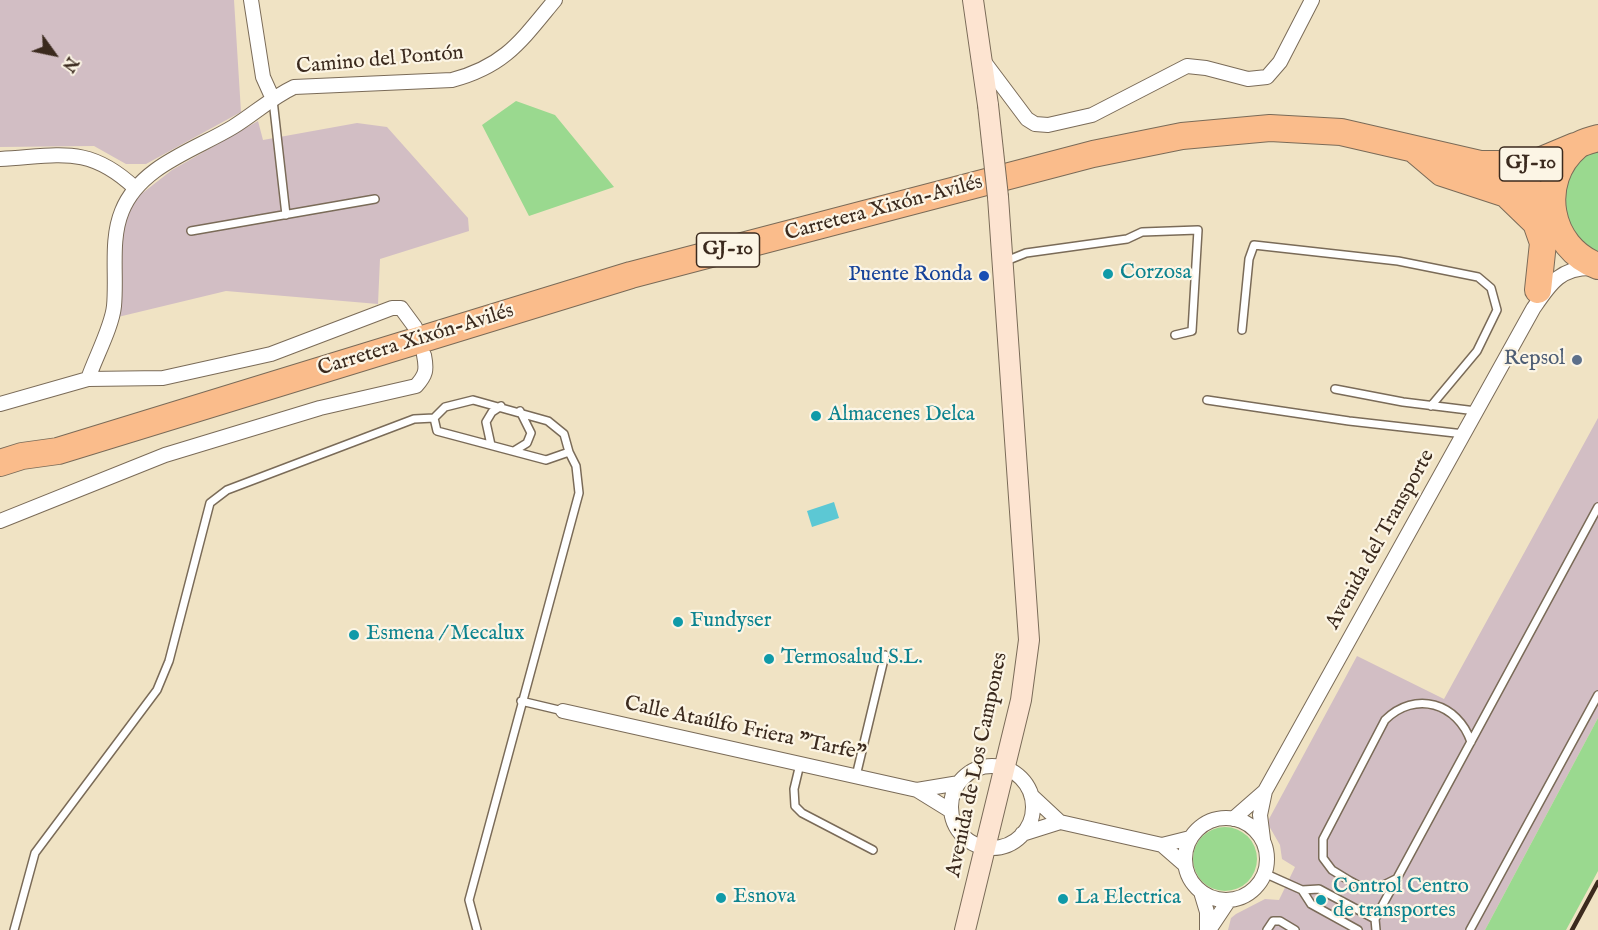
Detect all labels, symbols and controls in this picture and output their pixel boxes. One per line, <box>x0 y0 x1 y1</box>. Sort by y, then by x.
north arrow <box>24 24 84 84</box>
street label: Camino del Pontón <box>295 41 465 81</box>
text: N <box>57 53 81 75</box>
road number: GJ-10 <box>1500 147 1562 181</box>
street label: Carretera Xixón-Avilés <box>782 170 986 248</box>
road number: GJ-10 <box>696 233 760 267</box>
place label: Corzosa <box>1120 261 1191 287</box>
place label: Puente Ronda <box>848 263 972 289</box>
marker: Corzosa <box>1101 267 1115 281</box>
marker: Puente Ronda <box>977 269 991 283</box>
street label: Carretera Xixón-Avilés <box>315 299 517 383</box>
place label: Repsol <box>1504 347 1565 373</box>
marker: Repsol <box>1570 353 1584 367</box>
place label: Almacenes Delca <box>828 403 975 429</box>
marker: Almacenes Delca <box>809 409 823 423</box>
street label: Avenida del Transporte <box>1321 446 1441 634</box>
place label: Fundyser <box>690 609 771 635</box>
marker: Fundyser <box>671 615 685 629</box>
place label: Esmena / Mecalux <box>366 622 524 648</box>
marker: Esmena / Mecalux <box>347 628 361 642</box>
place label: Termosalud S.L. <box>781 646 923 672</box>
street label: Avenida de Los Campones <box>942 650 1014 880</box>
marker: Termosalud S.L. <box>762 652 776 666</box>
street label: Calle Ataúlfo Friera "Tarfe" <box>622 692 868 768</box>
place label: Control Centro de transportes <box>1333 875 1469 925</box>
place label: Esnova <box>733 885 796 911</box>
place label: La Electrica <box>1075 886 1181 912</box>
marker: Esnova <box>714 891 728 905</box>
marker: La Electrica <box>1056 892 1070 906</box>
marker: Control Centro de transportes <box>1314 893 1328 907</box>

